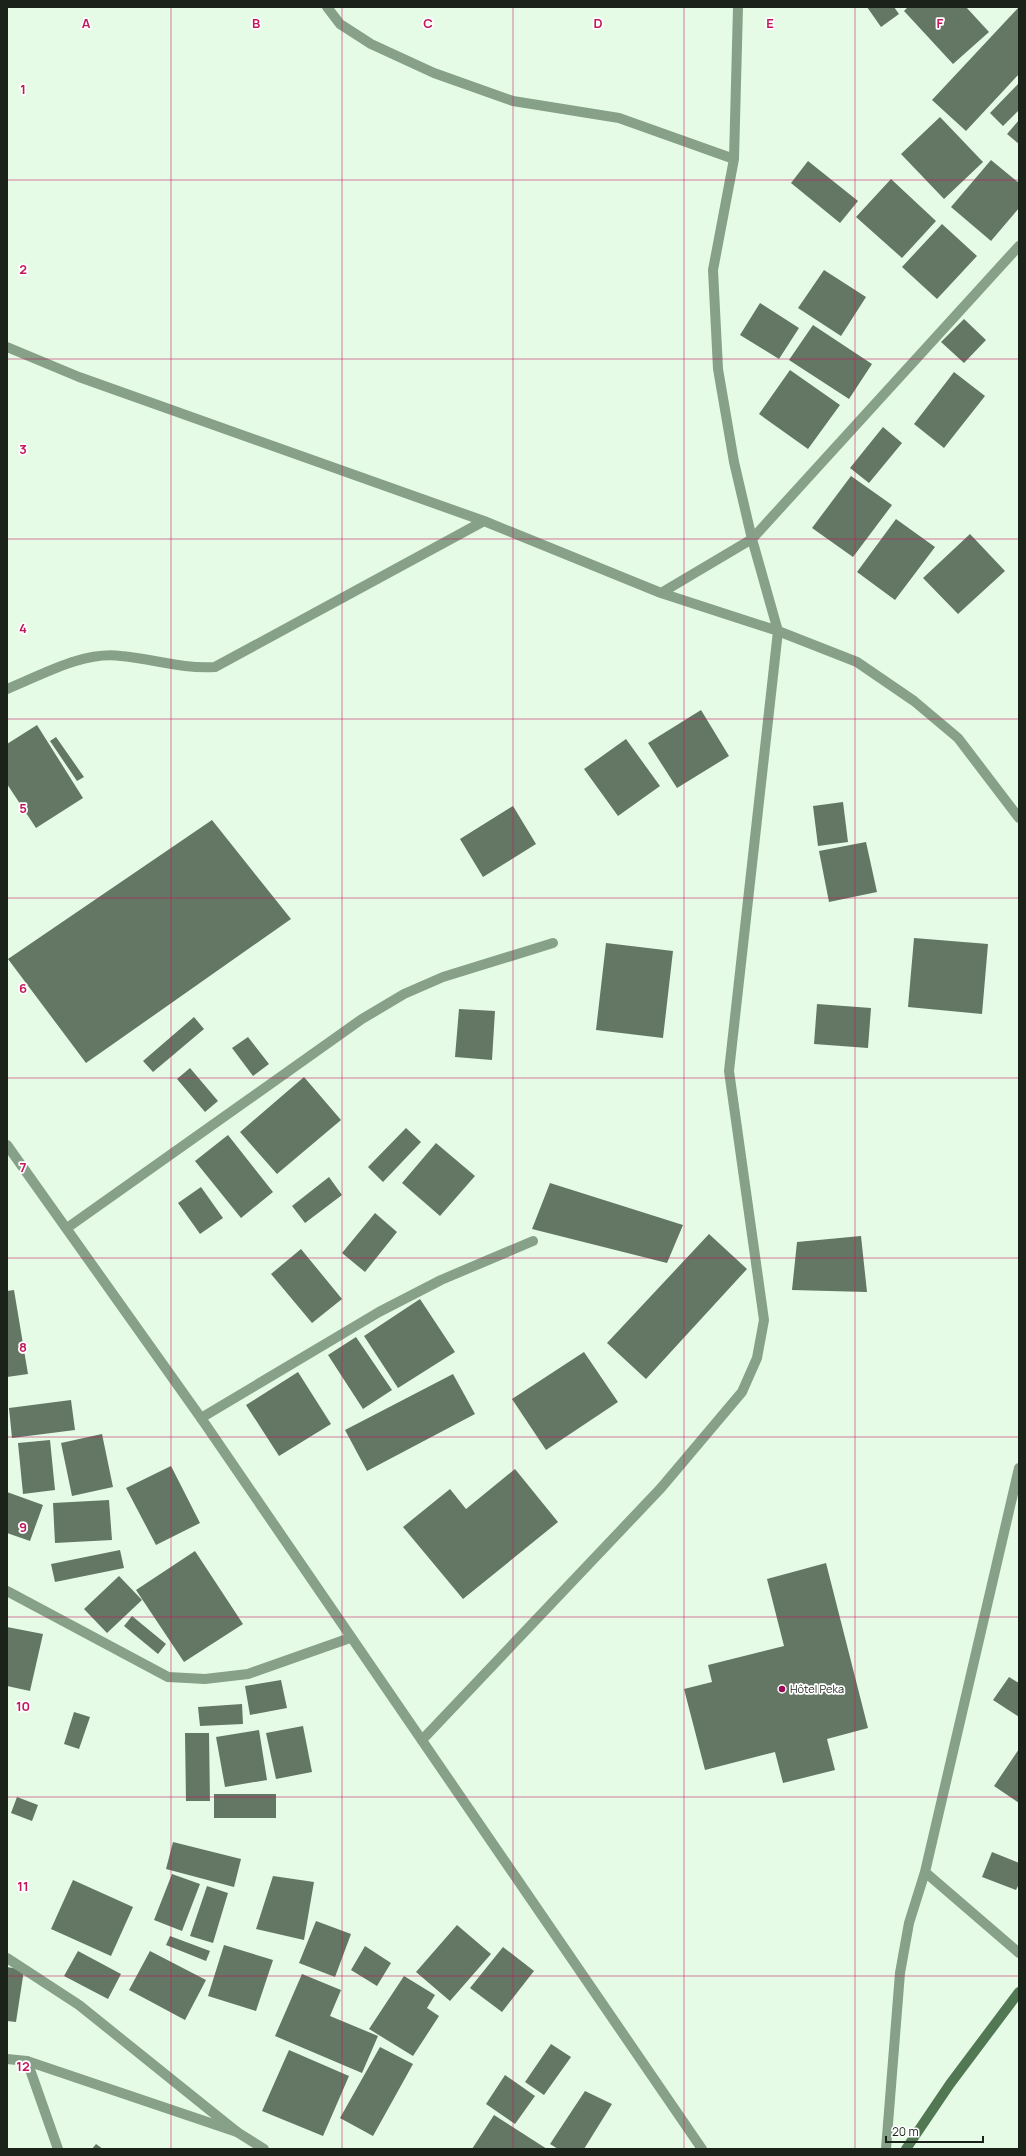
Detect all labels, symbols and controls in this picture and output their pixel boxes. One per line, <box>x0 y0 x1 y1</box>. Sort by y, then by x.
text: A <box>82 14 91 32</box>
text: B <box>252 14 260 32</box>
text: C <box>423 14 433 32</box>
text: D <box>593 14 603 32</box>
text: E <box>766 14 774 32</box>
text: F <box>937 14 944 32</box>
text: 1 <box>20 80 26 98</box>
text: 2 <box>19 260 27 278</box>
text: 3 <box>19 440 27 458</box>
text: 4 <box>19 619 27 637</box>
text: 5 <box>19 799 27 817</box>
text: 6 <box>19 979 27 997</box>
text: 7 <box>20 1158 27 1176</box>
text: 8 <box>19 1338 27 1356</box>
text: 9 <box>19 1518 27 1536</box>
place label: Hôtel Peka <box>790 1681 844 1696</box>
marker: Hôtel Peka <box>777 1684 787 1694</box>
text: 10 <box>16 1697 30 1715</box>
text: 11 <box>17 1877 29 1895</box>
text: 12 <box>16 2057 30 2075</box>
scale bar <box>886 2118 983 2144</box>
text: 20 m <box>892 2123 919 2140</box>

